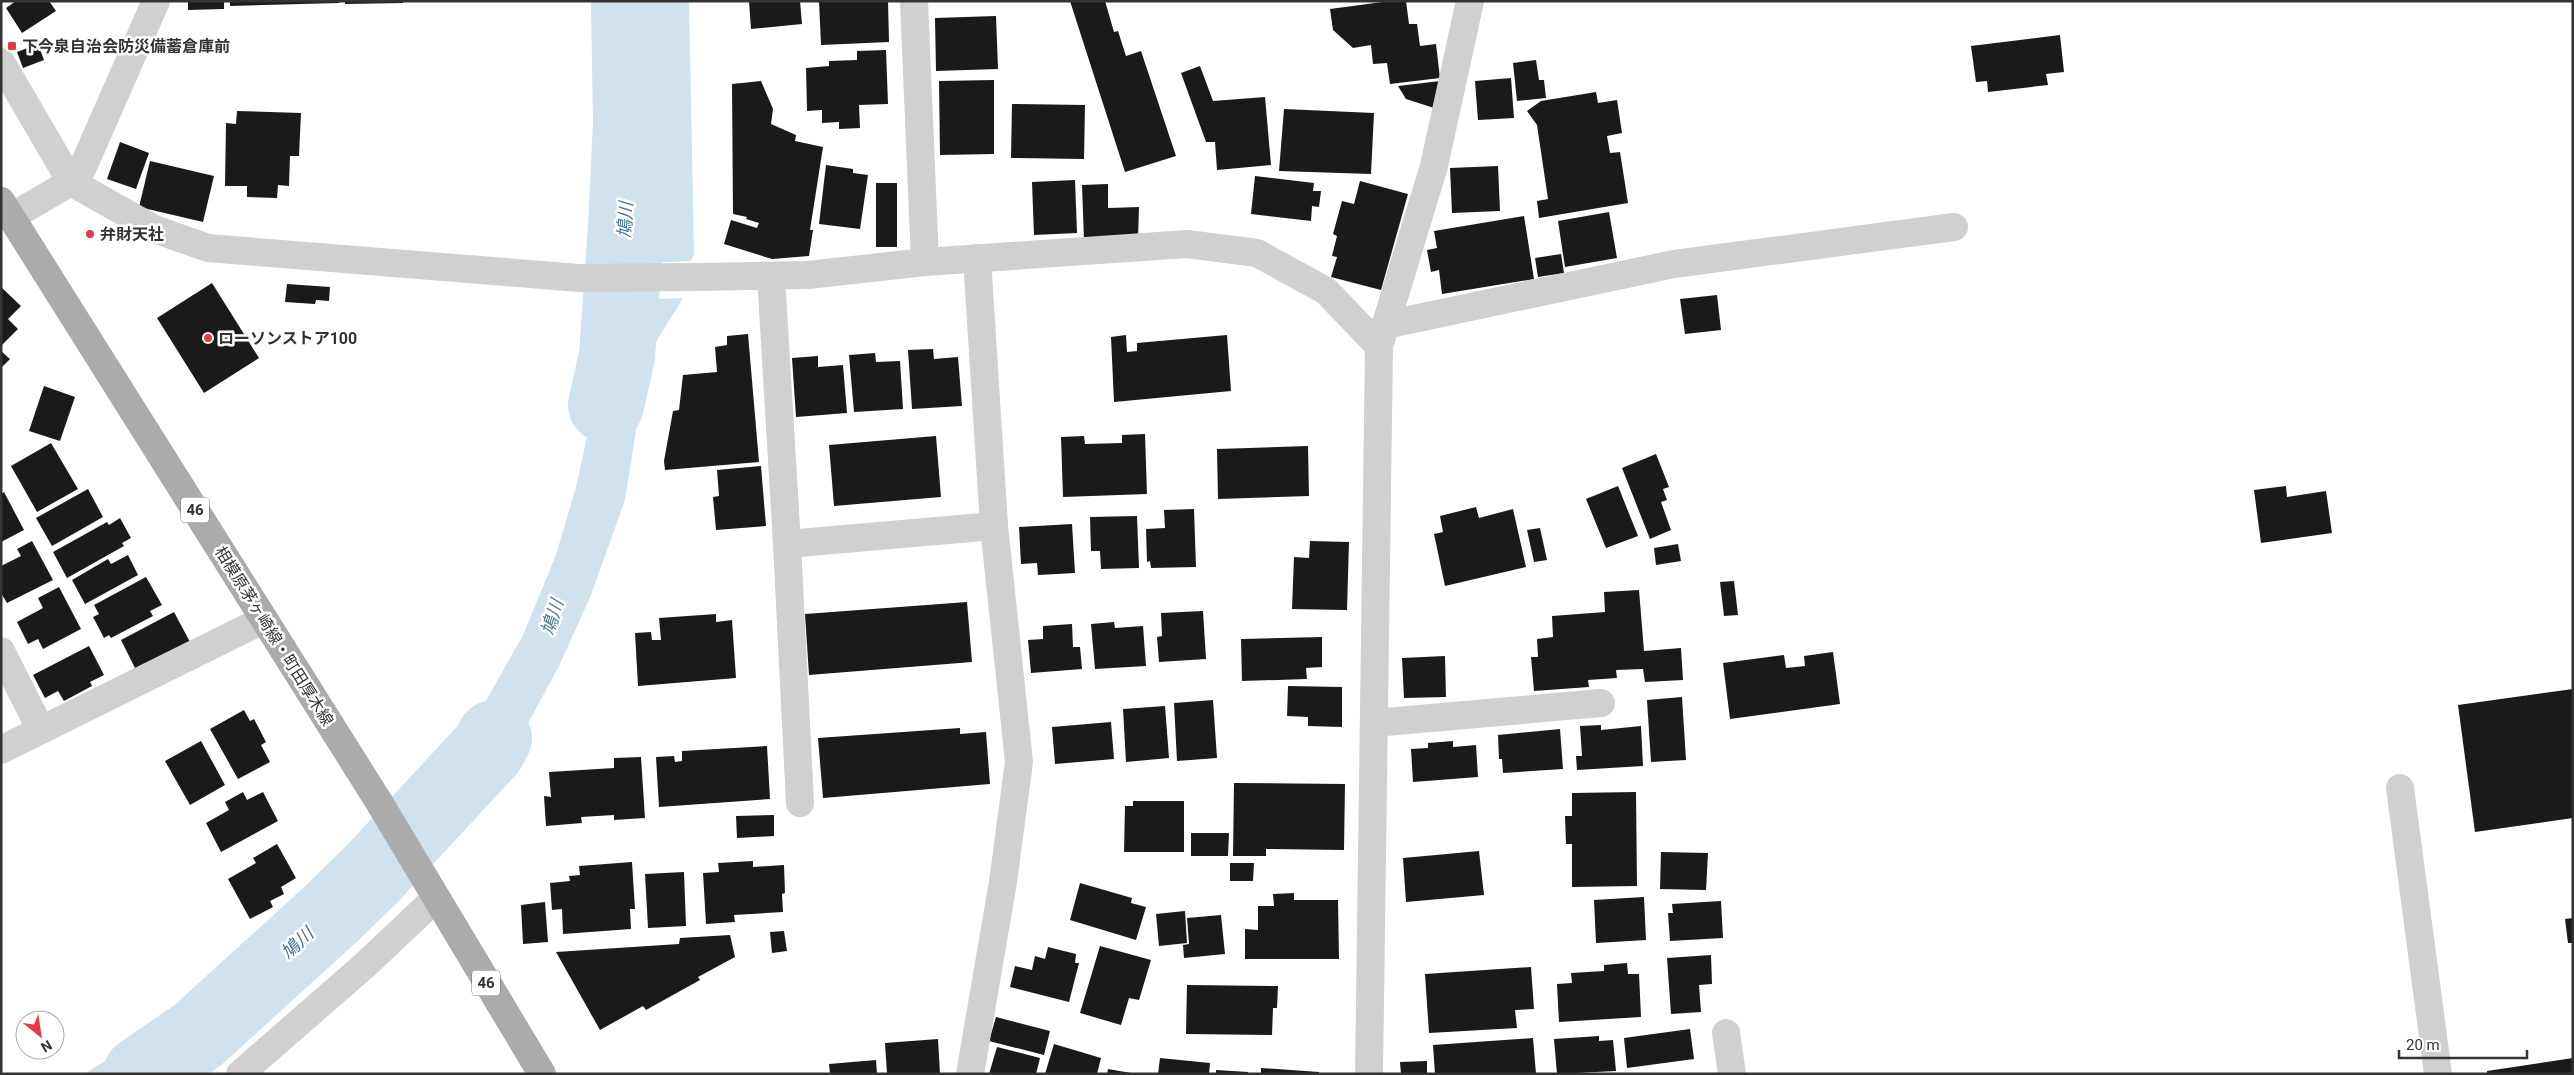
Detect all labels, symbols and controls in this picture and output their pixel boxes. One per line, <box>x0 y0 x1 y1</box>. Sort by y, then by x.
place label: 下今泉自治会防災備蓄倉庫前 <box>22 37 230 56</box>
marker: 下今泉自治会防災備蓄倉庫前 <box>6 40 18 52</box>
water label: 鳩川 <box>614 199 637 239</box>
place label: 弁財天社 <box>100 225 164 244</box>
marker: 弁財天社 <box>84 228 96 240</box>
place label: ローソンストア100 <box>218 329 357 348</box>
marker: ローソンストア100 <box>202 332 214 344</box>
road number: 46 <box>181 498 209 522</box>
street label: 相模原茅ヶ崎線・町田厚木線 <box>211 543 337 729</box>
water label: 鳩川 <box>537 595 568 637</box>
water label: 鳩川 <box>277 922 319 963</box>
road number: 46 <box>472 970 500 996</box>
north arrow <box>15 1010 65 1060</box>
scale bar <box>2399 1028 2526 1060</box>
text: 20 m <box>2406 1036 2440 1054</box>
text: N <box>38 1037 55 1056</box>

